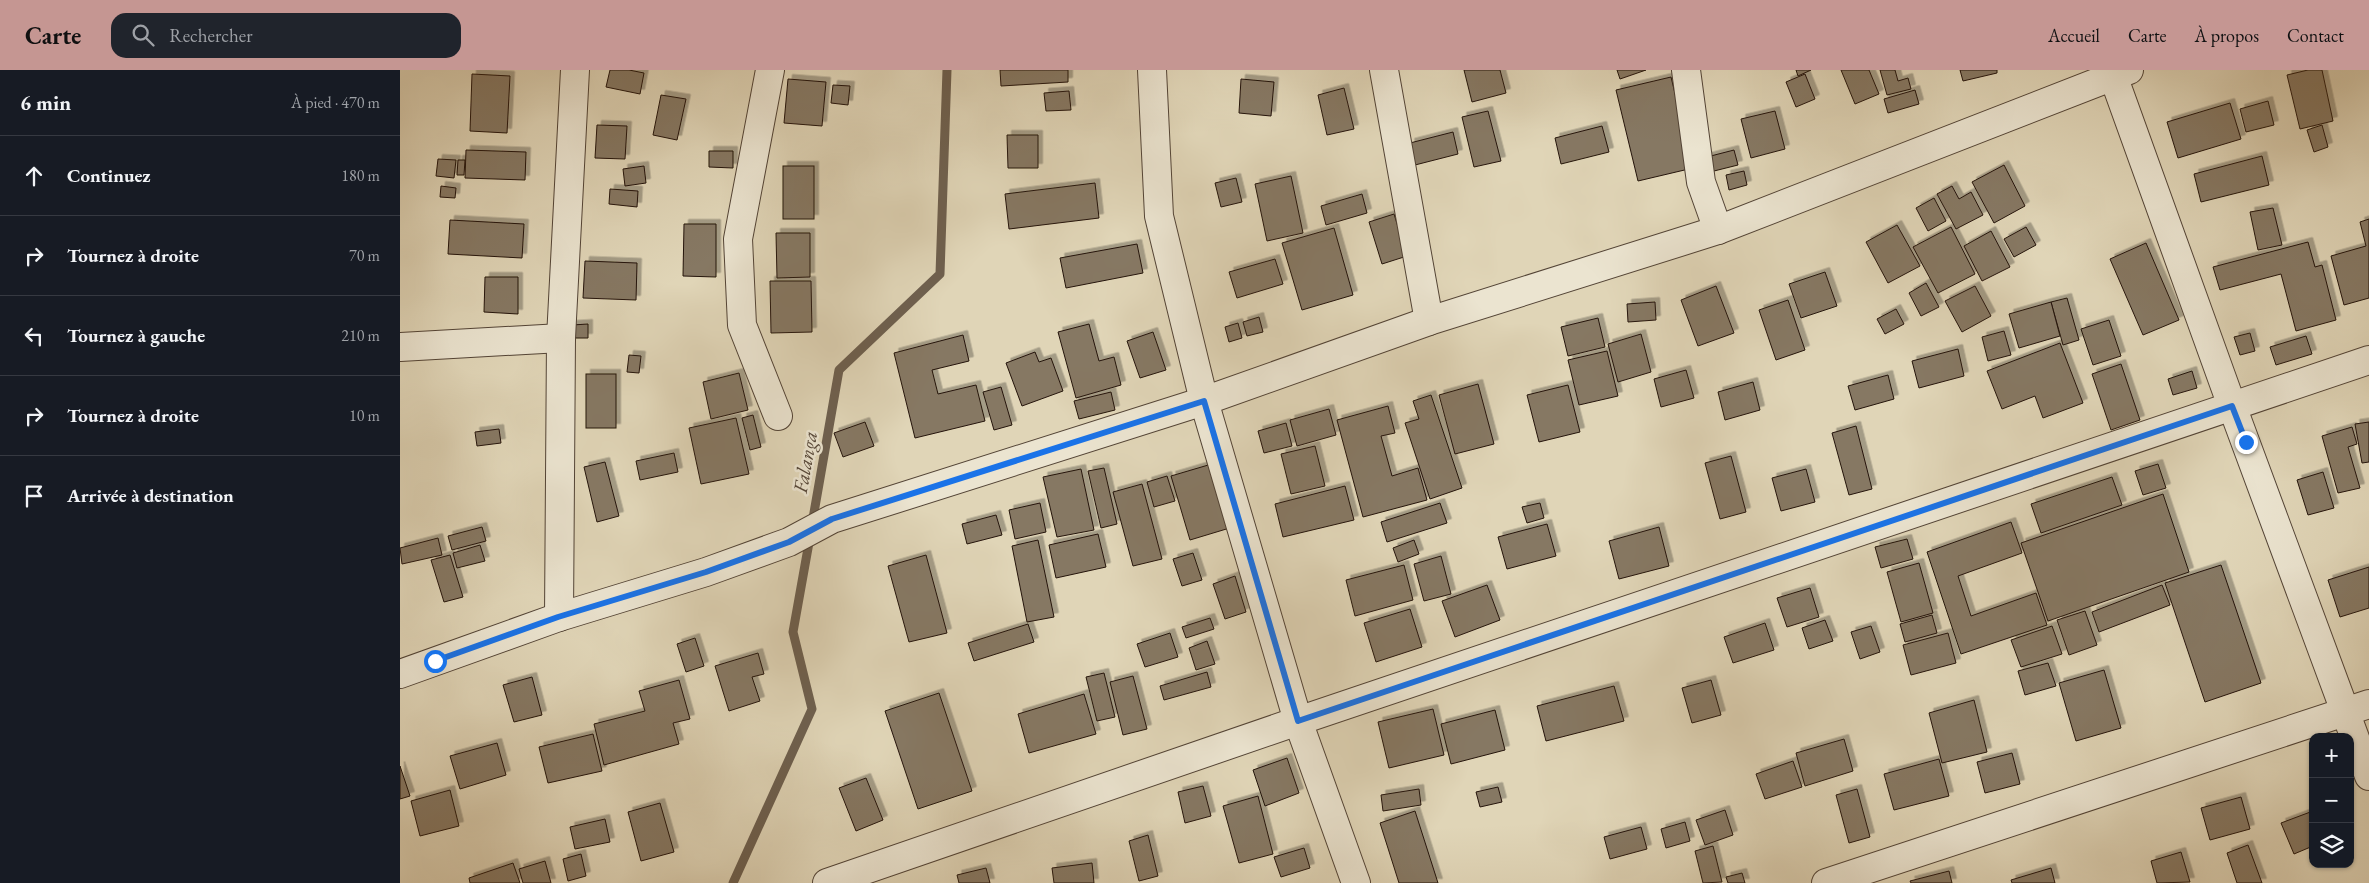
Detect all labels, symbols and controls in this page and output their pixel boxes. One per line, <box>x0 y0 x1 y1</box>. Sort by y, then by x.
search box <box>111 13 461 58</box>
text: Carte <box>25 20 81 51</box>
icon: search <box>129 21 157 49</box>
text: Rechercher <box>169 23 253 48</box>
text: Accueil <box>2048 24 2100 47</box>
text: Carte <box>2128 24 2167 47</box>
text: À propos <box>2195 24 2259 47</box>
text: Contact <box>2287 24 2344 47</box>
text: 6 min <box>20 89 71 116</box>
text: À pied · 470 m <box>291 92 380 113</box>
icon: ahead <box>20 162 48 190</box>
text: Continuez <box>67 163 151 188</box>
text: 180 m <box>341 165 380 186</box>
icon: right <box>20 242 48 270</box>
text: Tournez à droite <box>67 243 199 268</box>
text: 70 m <box>349 245 380 266</box>
icon: left <box>20 322 48 350</box>
text: Tournez à gauche <box>67 323 205 348</box>
text: 210 m <box>341 325 380 346</box>
icon: right <box>20 402 48 430</box>
text: Tournez à droite <box>67 403 199 428</box>
text: 10 m <box>349 405 380 426</box>
water label: Falanga <box>787 429 823 496</box>
route end <box>2235 431 2258 454</box>
icon: arrive <box>20 482 48 510</box>
text: Arrivée à destination <box>67 483 234 508</box>
route start <box>424 650 447 673</box>
map controls <box>2309 733 2354 868</box>
button: + <box>2309 733 2354 778</box>
button: − <box>2309 778 2354 823</box>
button: layers <box>2309 823 2354 868</box>

